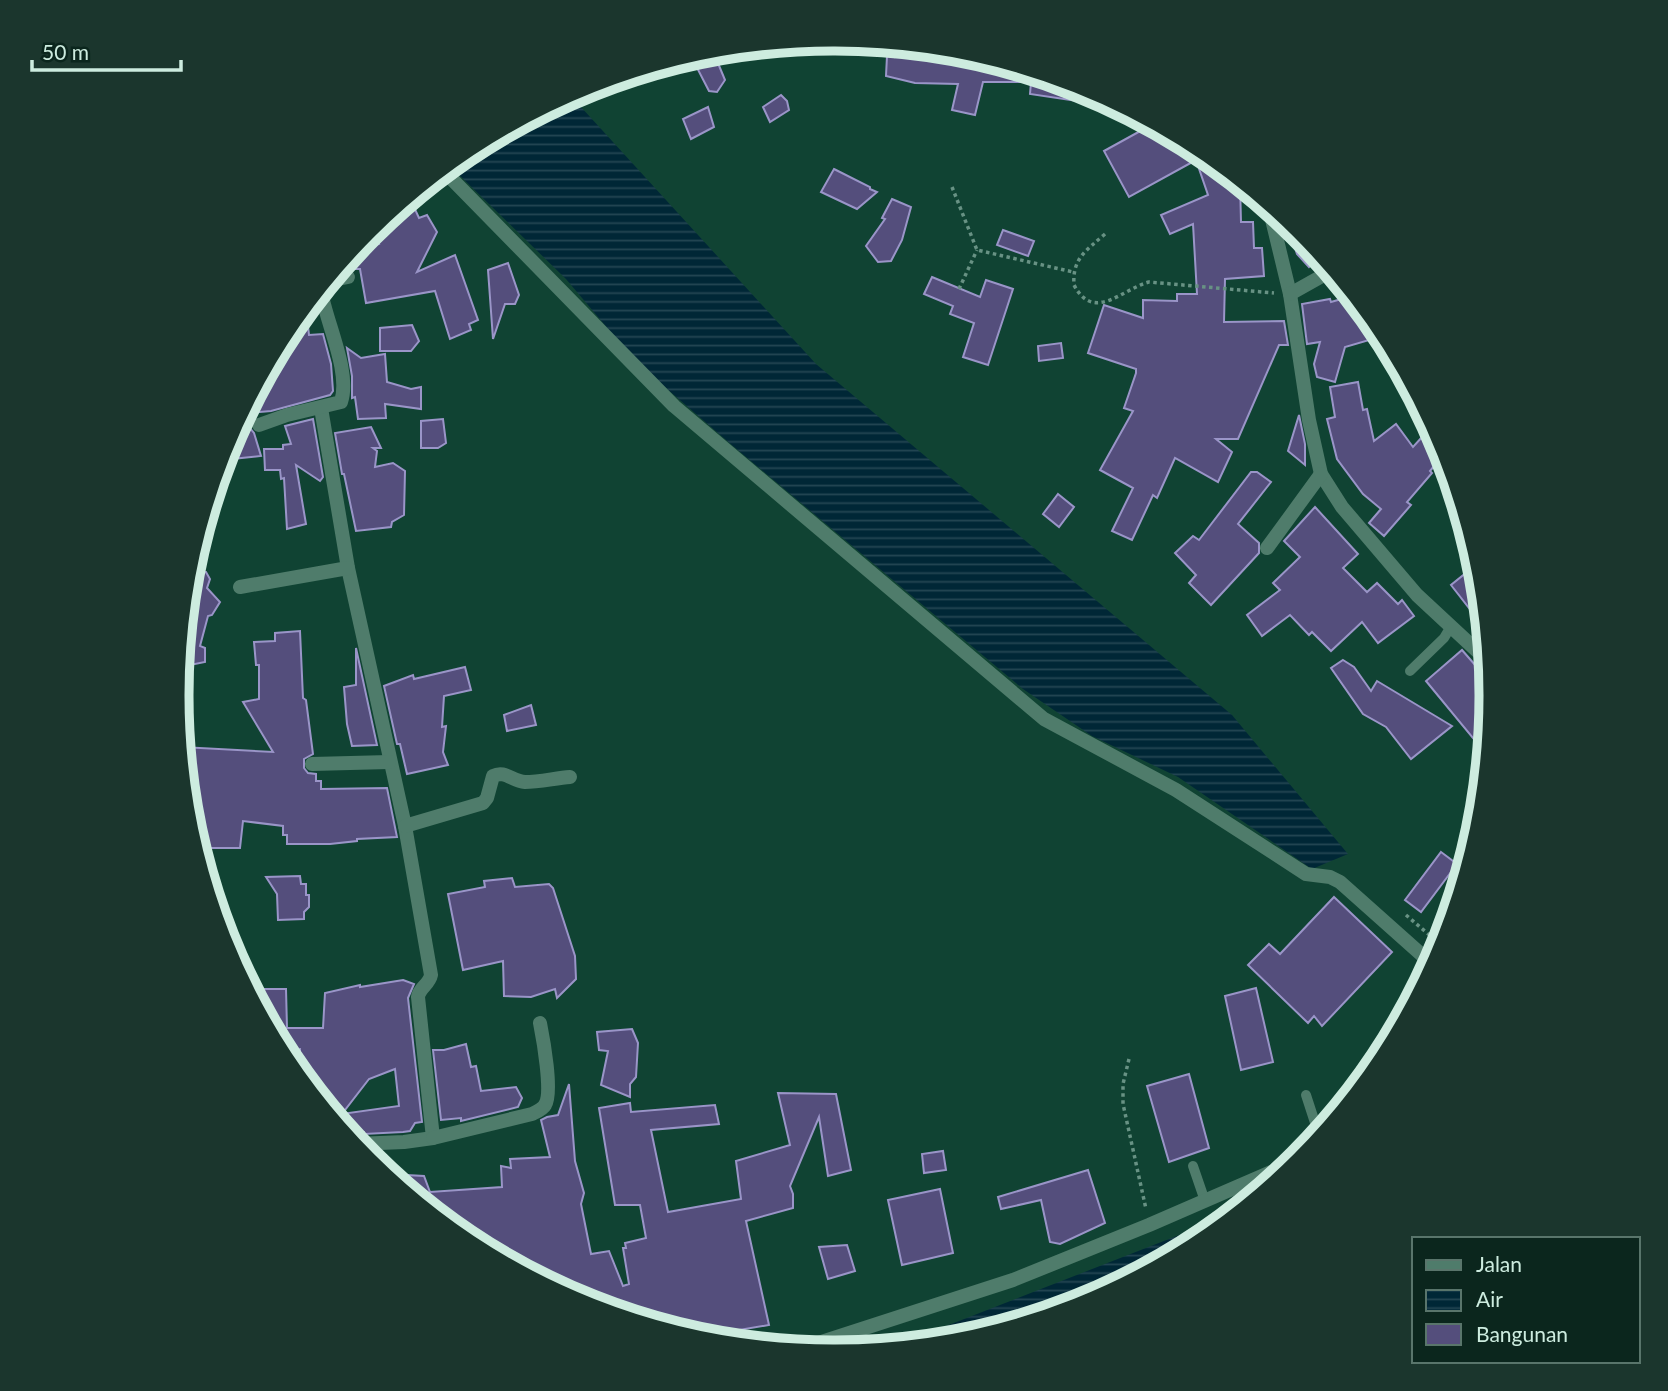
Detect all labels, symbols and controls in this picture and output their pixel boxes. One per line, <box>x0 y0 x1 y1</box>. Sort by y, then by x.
scale bar <box>32 28 180 72</box>
text: 50 m <box>42 39 89 64</box>
legend <box>1412 1237 1640 1363</box>
text: Jalan <box>1476 1251 1522 1276</box>
text: Air <box>1476 1286 1503 1311</box>
text: Bangunan <box>1476 1321 1568 1346</box>

